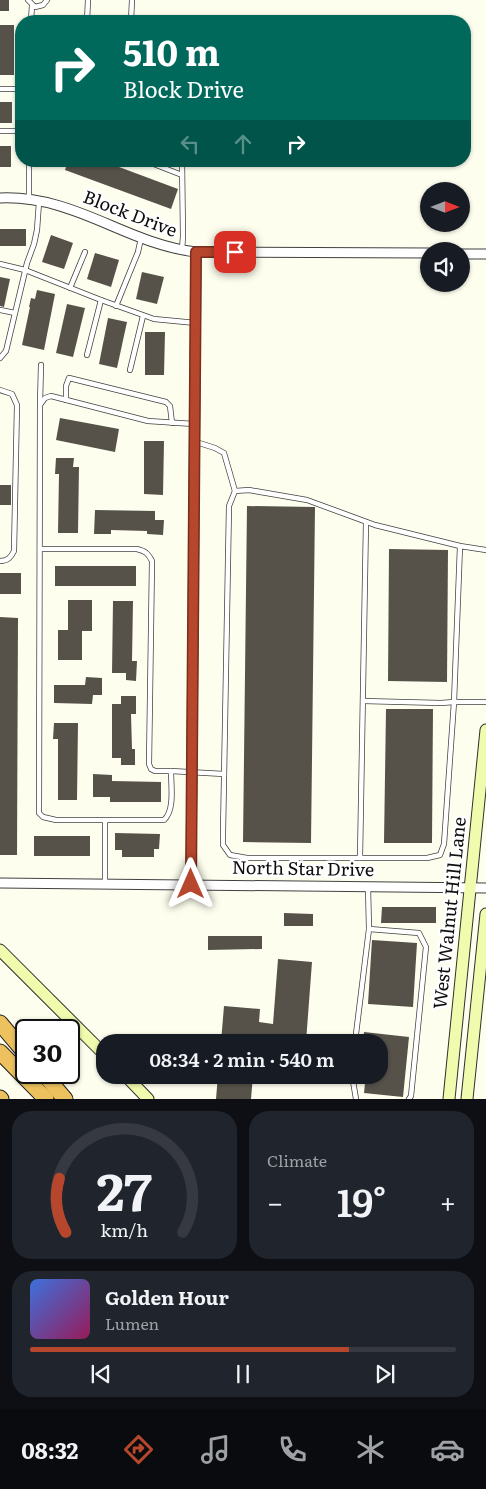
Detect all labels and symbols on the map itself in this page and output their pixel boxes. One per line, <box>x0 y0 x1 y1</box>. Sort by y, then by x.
street label: Block Drive <box>79 182 182 243</box>
north arrow <box>420 182 470 232</box>
pin <box>214 231 256 273</box>
street label: West Walnut Hill Lane <box>425 815 472 1010</box>
street label: North Star Drive <box>232 853 374 882</box>
position arrow <box>164 857 216 909</box>
speed limit sign: 30 <box>15 1019 80 1084</box>

